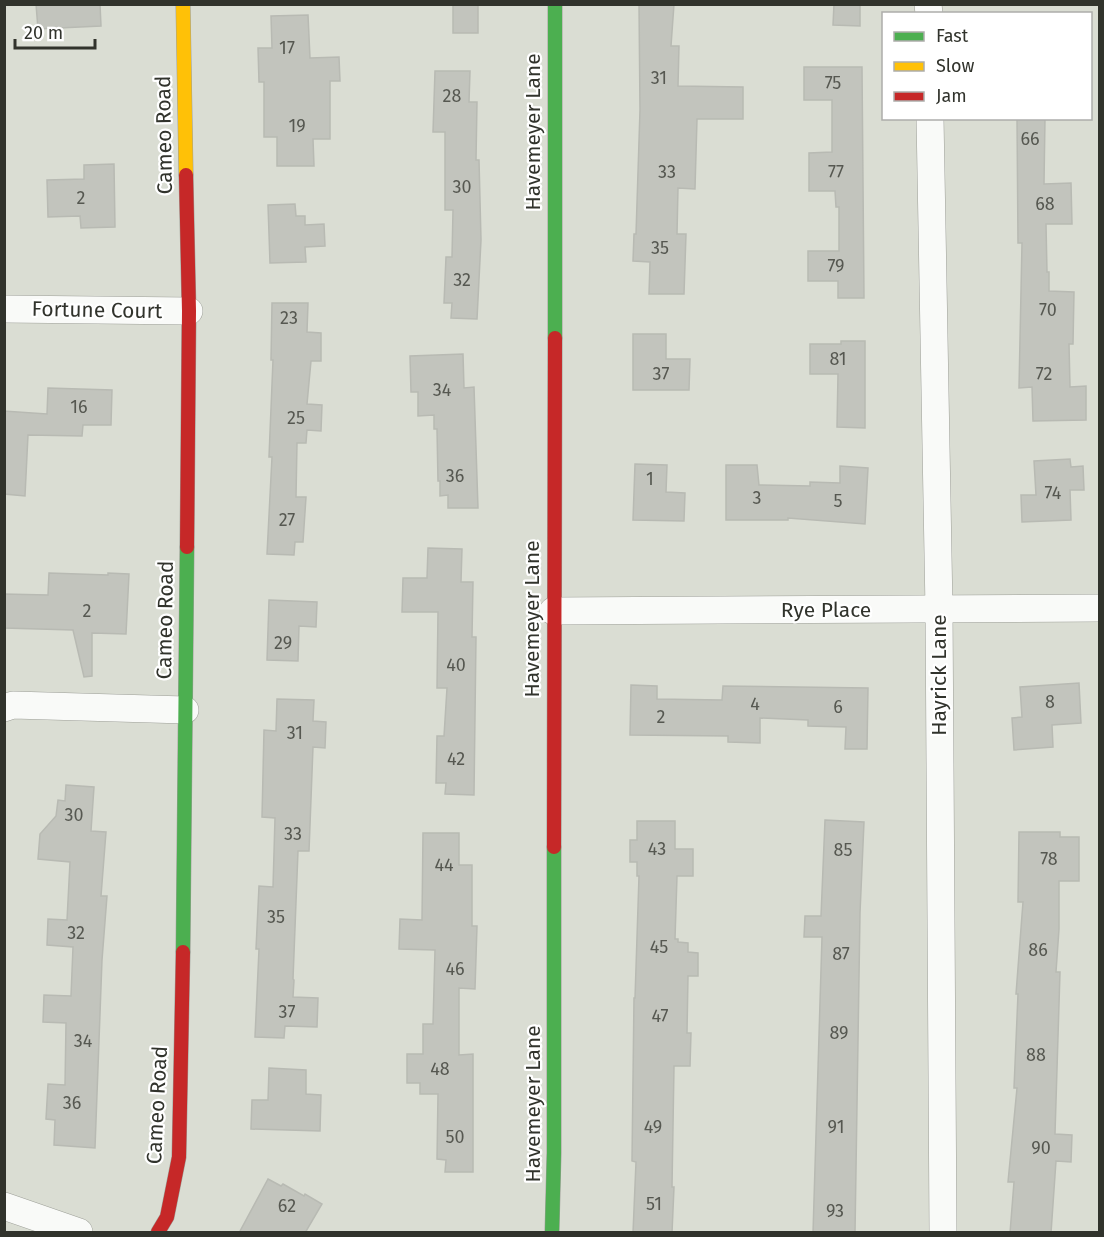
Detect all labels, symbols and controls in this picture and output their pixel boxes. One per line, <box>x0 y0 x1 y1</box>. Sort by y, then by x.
scale bar <box>15 12 94 50</box>
legend <box>882 12 1092 120</box>
text: 20 m <box>24 22 63 44</box>
text: Fast <box>936 25 969 47</box>
house number: 17 <box>279 37 295 59</box>
street label: Havemeyer Lane <box>520 53 546 211</box>
text: Slow <box>936 55 975 77</box>
house number: 31 <box>651 67 667 89</box>
house number: 75 <box>825 72 841 94</box>
street label: Cameo Road <box>150 75 178 195</box>
house number: 28 <box>443 85 461 107</box>
text: Jam <box>936 85 967 107</box>
house number: 19 <box>288 115 306 137</box>
house number: 66 <box>1020 128 1040 150</box>
house number: 33 <box>658 161 676 183</box>
house number: 77 <box>828 161 844 183</box>
house number: 30 <box>452 176 472 198</box>
house number: 2 <box>77 187 86 209</box>
house number: 68 <box>1035 193 1055 215</box>
house number: 35 <box>651 237 669 259</box>
house number: 79 <box>827 255 845 277</box>
house number: 32 <box>453 269 471 291</box>
street label: Fortune Court <box>31 296 163 324</box>
house number: 70 <box>1039 299 1057 321</box>
house number: 23 <box>280 307 298 329</box>
house number: 81 <box>829 348 847 370</box>
house number: 37 <box>653 363 669 385</box>
house number: 72 <box>1036 363 1052 385</box>
house number: 34 <box>433 379 452 401</box>
house number: 16 <box>70 396 88 418</box>
house number: 25 <box>287 407 305 429</box>
house number: 36 <box>446 465 464 487</box>
house number: 1 <box>646 468 654 490</box>
house number: 74 <box>1045 482 1062 504</box>
house number: 3 <box>753 487 761 509</box>
house number: 5 <box>833 490 843 512</box>
house number: 27 <box>279 509 295 531</box>
street label: Havemeyer Lane <box>519 540 545 698</box>
street label: Cameo Road <box>151 560 179 680</box>
street label: Rye Place <box>781 597 871 623</box>
house number: 2 <box>83 600 92 622</box>
street label: Hayrick Lane <box>926 614 952 736</box>
house number: 29 <box>274 632 292 654</box>
house number: 40 <box>446 654 466 676</box>
house number: 8 <box>1045 691 1055 713</box>
house number: 4 <box>750 693 760 715</box>
house number: 6 <box>833 696 843 718</box>
house number: 2 <box>657 706 666 728</box>
house number: 31 <box>287 722 303 744</box>
house number: 42 <box>447 748 465 770</box>
house number: 30 <box>64 804 84 826</box>
house number: 33 <box>284 823 302 845</box>
house number: 43 <box>648 838 666 860</box>
house number: 85 <box>834 839 852 861</box>
house number: 78 <box>1040 848 1058 870</box>
house number: 44 <box>434 854 454 876</box>
house number: 35 <box>267 906 285 928</box>
house number: 32 <box>67 922 85 944</box>
house number: 45 <box>650 936 668 958</box>
house number: 86 <box>1028 939 1048 961</box>
house number: 87 <box>832 943 850 965</box>
house number: 46 <box>445 958 465 980</box>
house number: 37 <box>279 1001 295 1023</box>
house number: 47 <box>651 1005 669 1027</box>
house number: 89 <box>829 1022 849 1044</box>
street label: Havemeyer Lane <box>520 1025 546 1183</box>
house number: 34 <box>74 1030 93 1052</box>
house number: 88 <box>1026 1044 1046 1066</box>
street label: Cameo Road <box>141 1045 173 1165</box>
house number: 48 <box>430 1058 450 1080</box>
house number: 36 <box>63 1092 81 1114</box>
house number: 49 <box>644 1116 662 1138</box>
house number: 91 <box>828 1116 844 1138</box>
house number: 50 <box>445 1126 465 1148</box>
house number: 90 <box>1031 1137 1051 1159</box>
house number: 51 <box>646 1193 662 1215</box>
house number: 62 <box>278 1195 296 1217</box>
house number: 93 <box>826 1200 844 1222</box>

